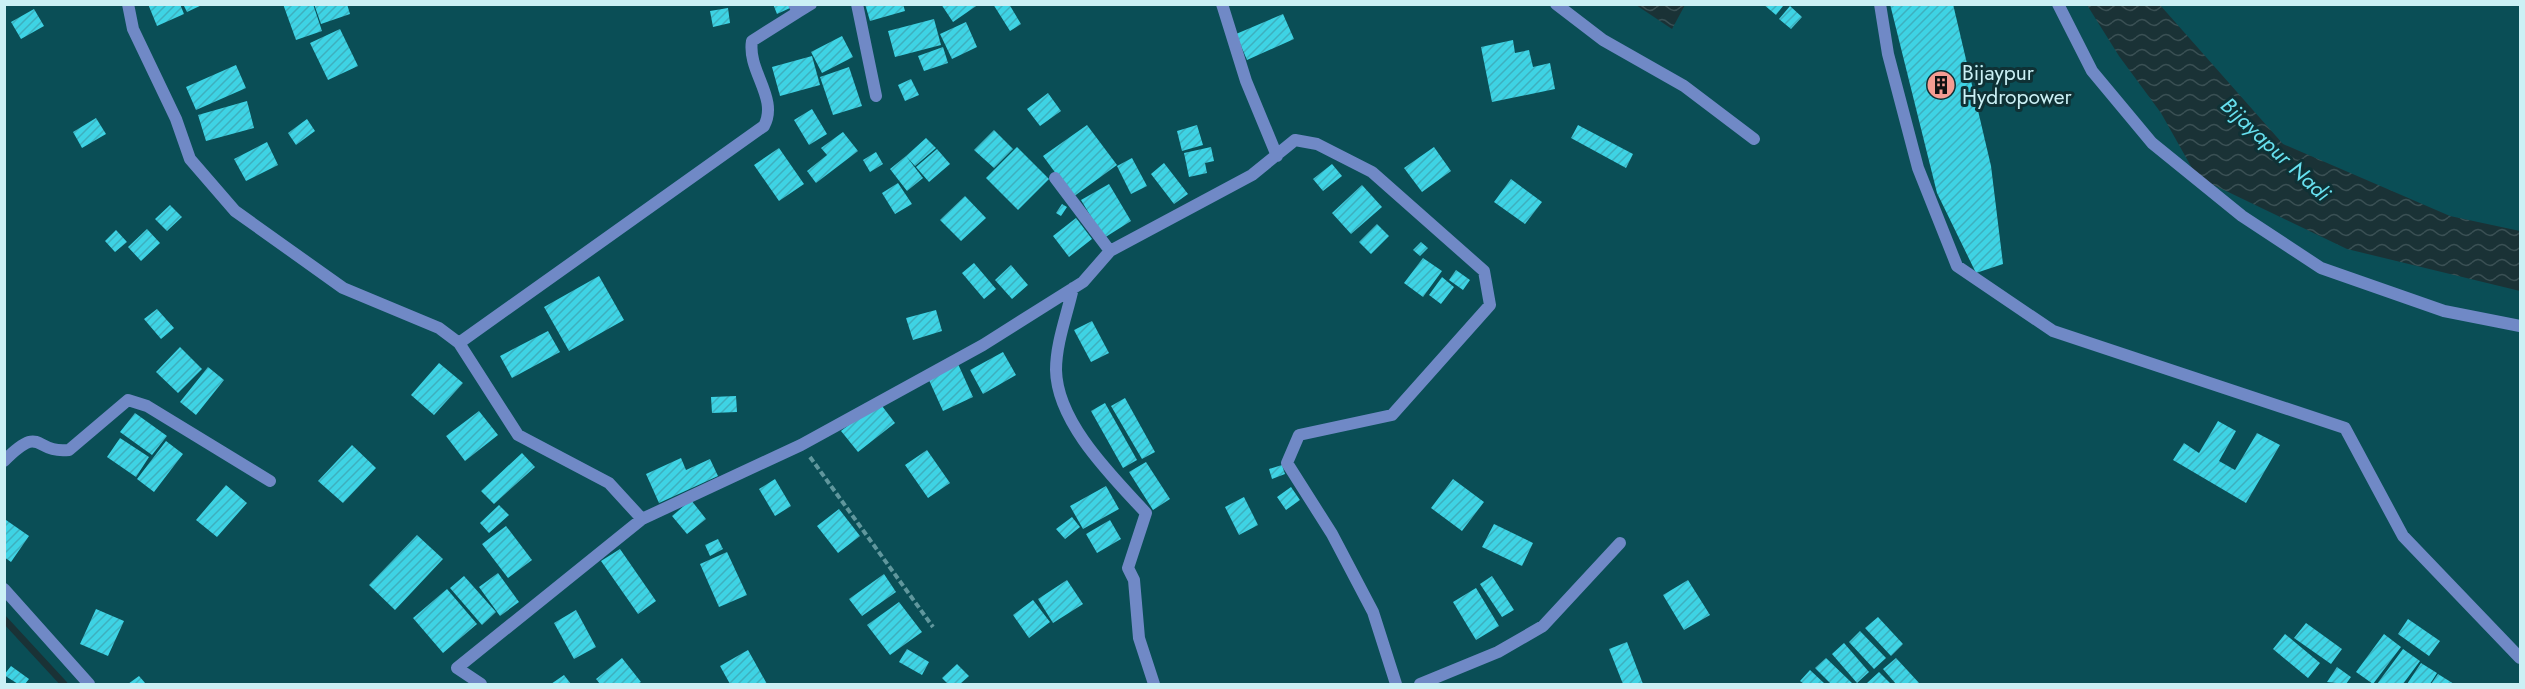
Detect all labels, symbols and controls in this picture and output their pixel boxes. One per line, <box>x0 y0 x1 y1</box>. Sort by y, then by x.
place label: Bijaypur Hydropower <box>1962 58 2072 112</box>
building icon: Bijaypur Hydropower <box>1925 69 1957 101</box>
water label: Bijayapur Nadi <box>2214 89 2338 209</box>

